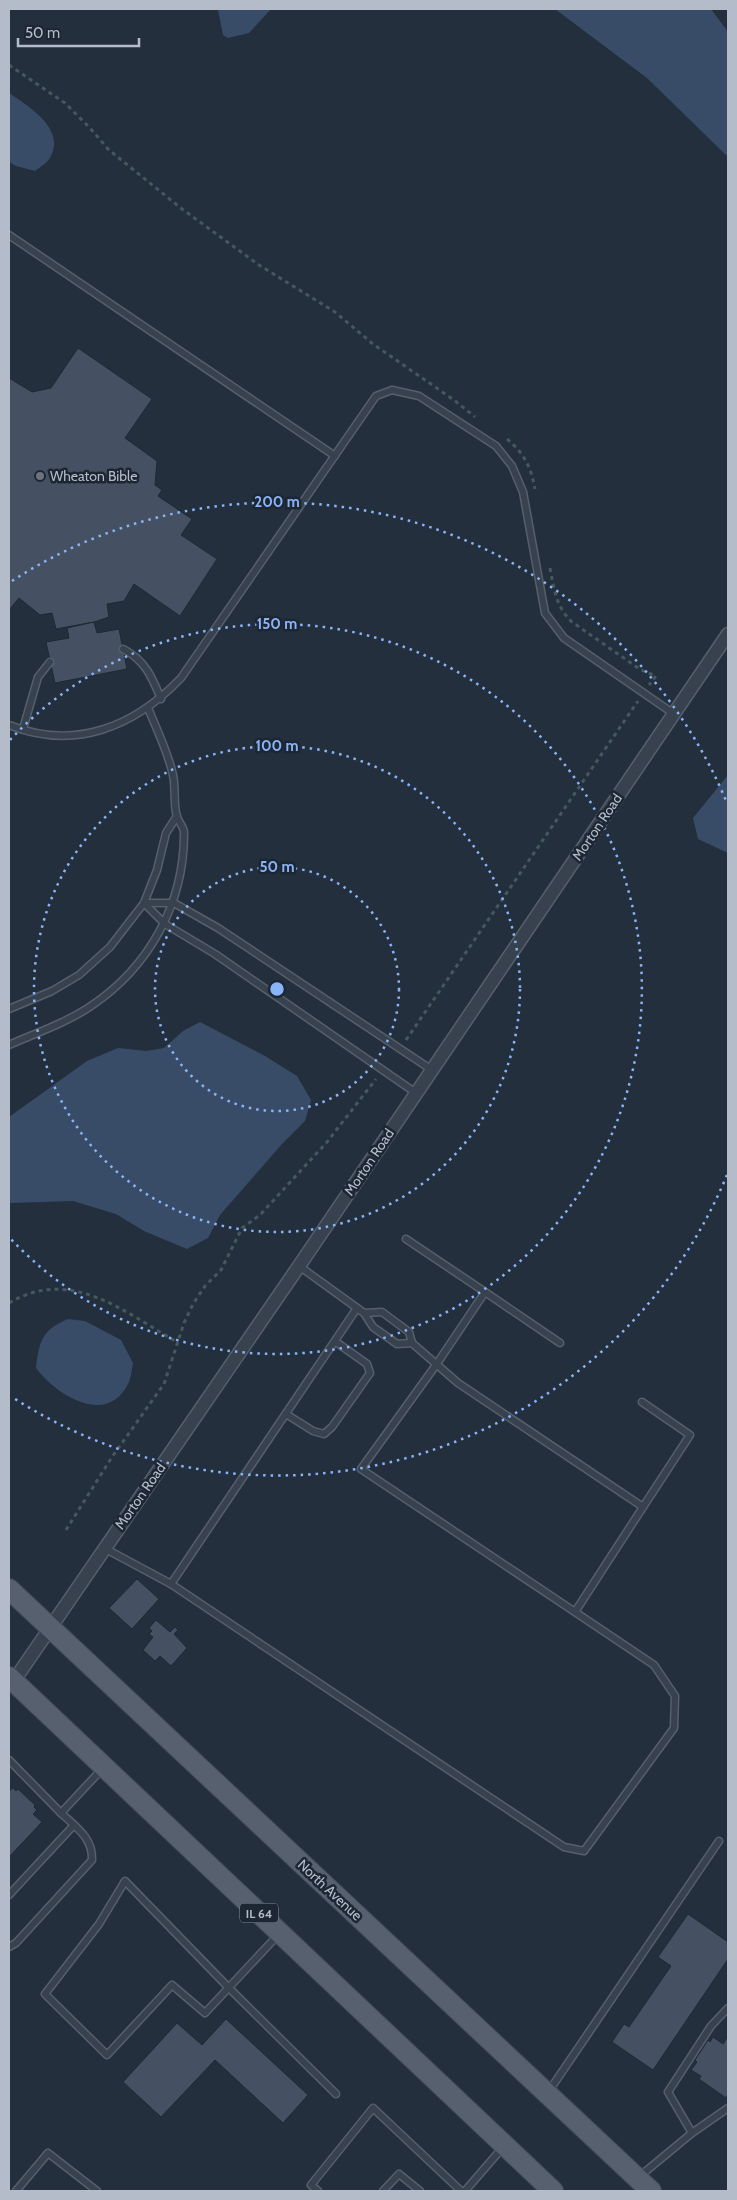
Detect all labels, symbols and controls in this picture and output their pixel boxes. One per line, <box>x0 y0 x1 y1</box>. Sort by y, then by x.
scale bar <box>18 15 139 47</box>
text: 50 m <box>25 24 60 42</box>
place label: Wheaton Bible <box>50 467 137 485</box>
marker: Wheaton Bible <box>34 470 46 482</box>
text: 200 m <box>254 493 300 511</box>
text: 150 m <box>257 615 297 633</box>
text: 100 m <box>255 737 299 755</box>
street label: Morton Road <box>568 790 626 864</box>
text: 50 m <box>259 858 295 876</box>
centre of rings <box>268 980 286 998</box>
street label: Morton Road <box>340 1125 398 1199</box>
street label: Morton Road <box>111 1459 169 1533</box>
street label: North Avenue <box>294 1856 366 1924</box>
road number: IL 64 <box>240 1904 278 1922</box>

